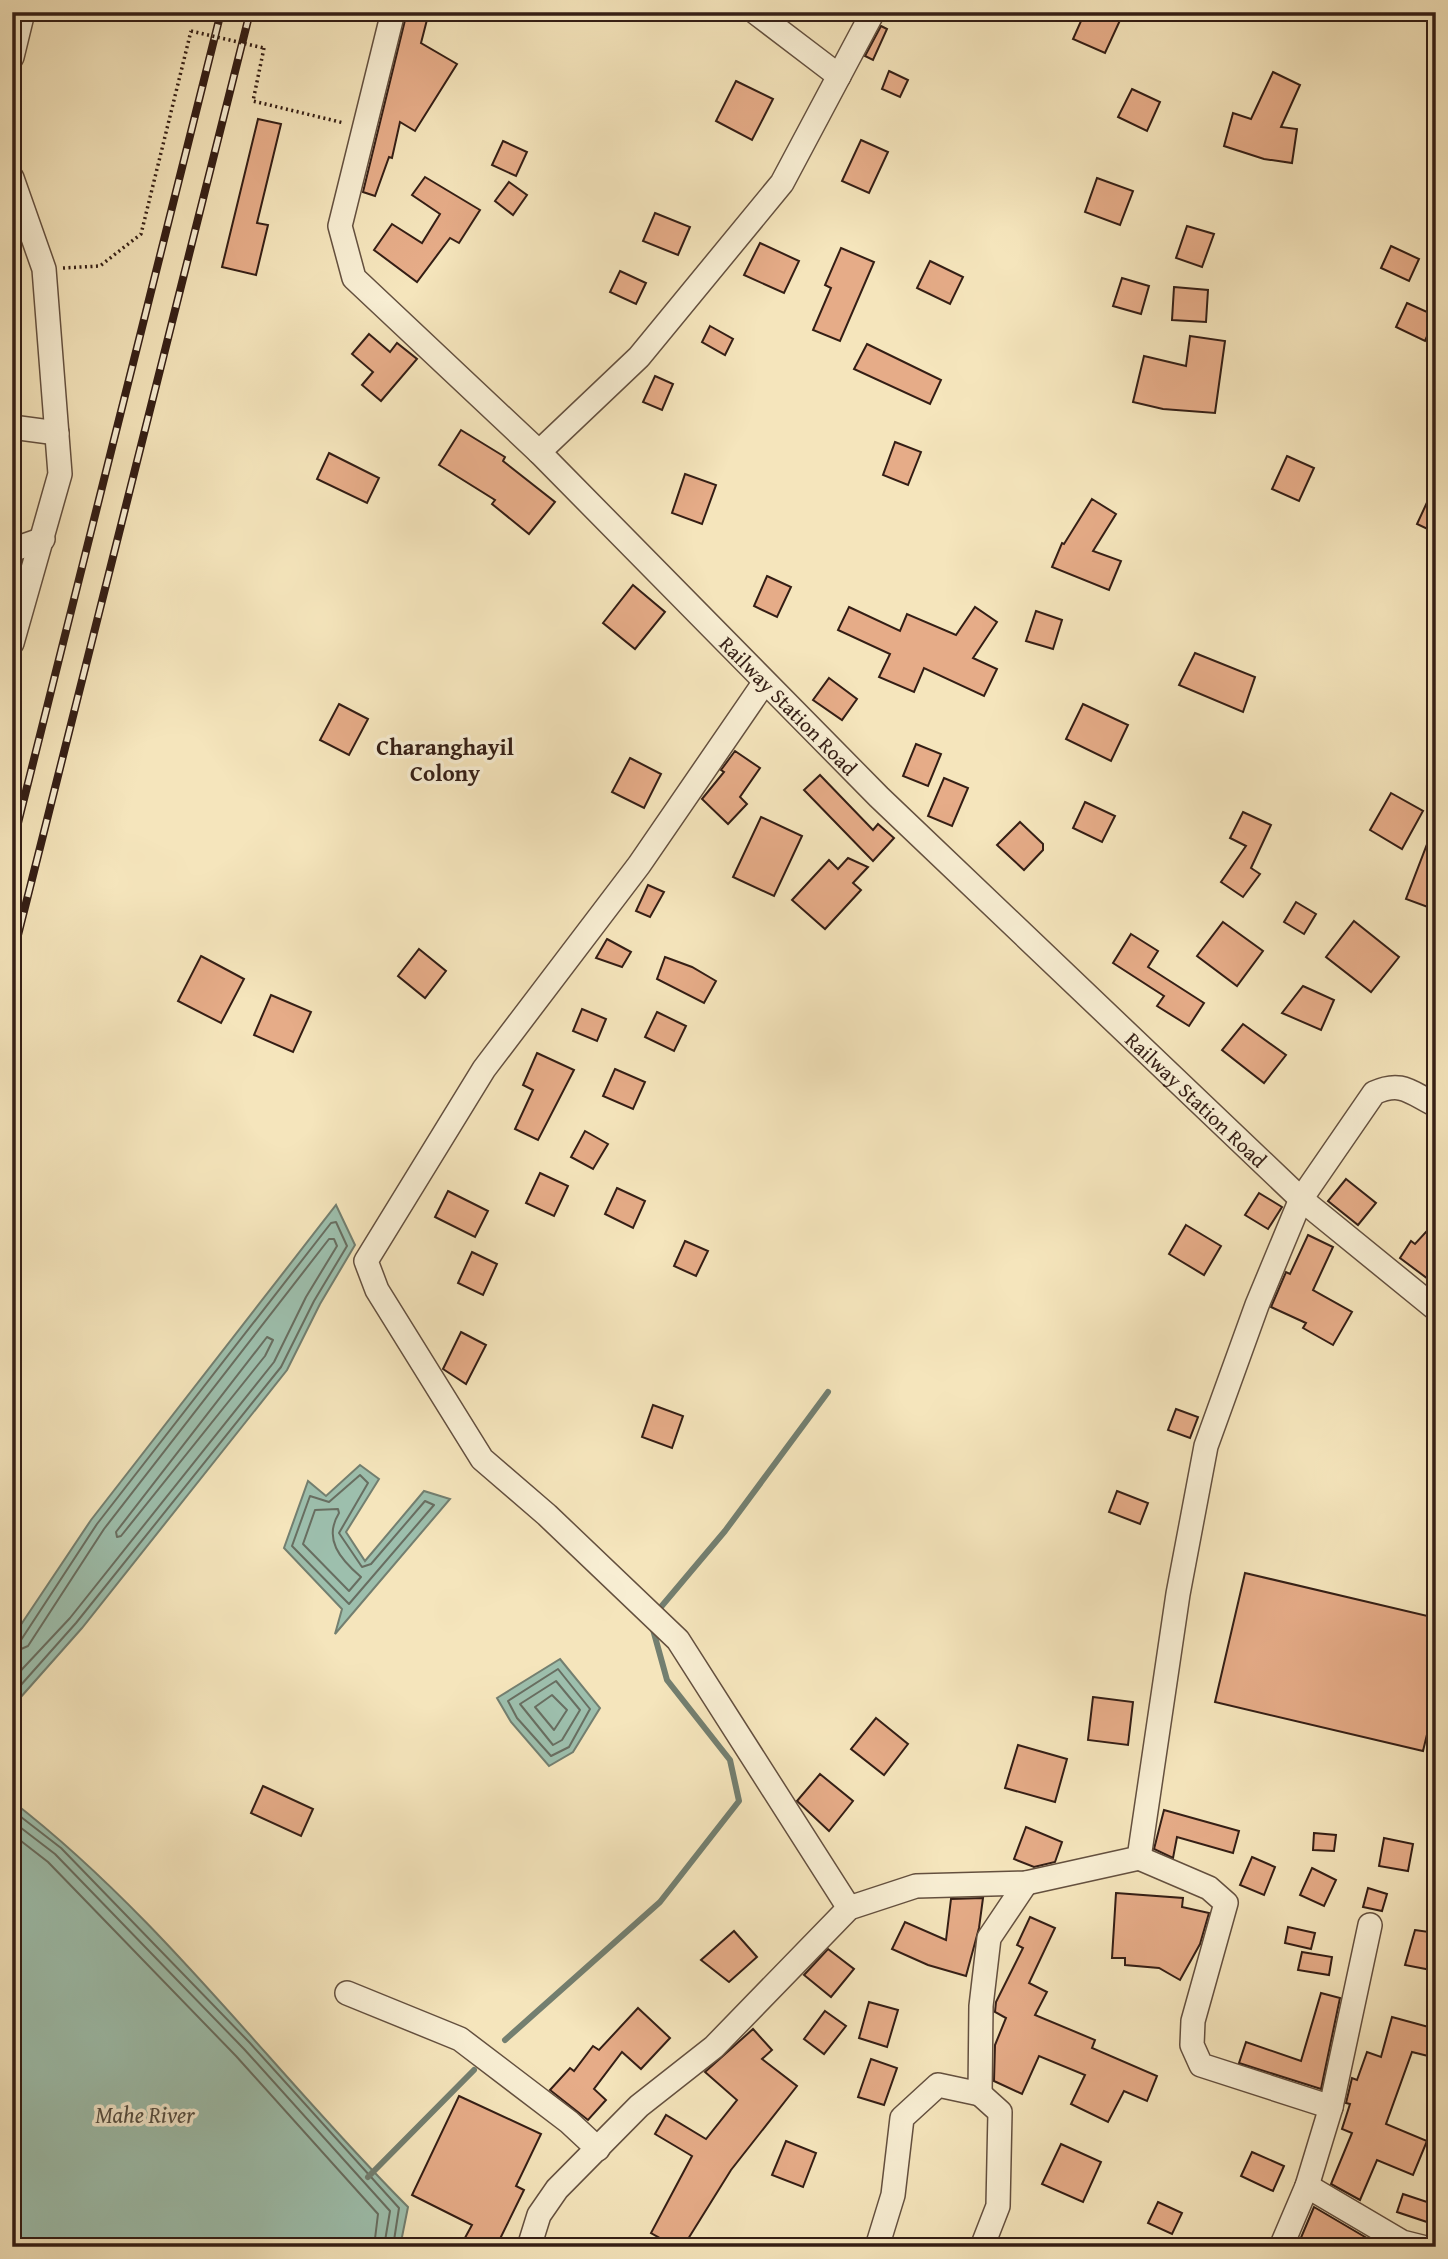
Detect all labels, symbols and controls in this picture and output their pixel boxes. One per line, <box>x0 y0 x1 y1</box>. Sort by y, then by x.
street label: Railway Station Road <box>713 628 865 783</box>
district label: Charanghayil Colony <box>376 730 514 789</box>
street label: Railway Station Road <box>1119 1024 1275 1175</box>
water label: Mahe River <box>95 2098 196 2131</box>

